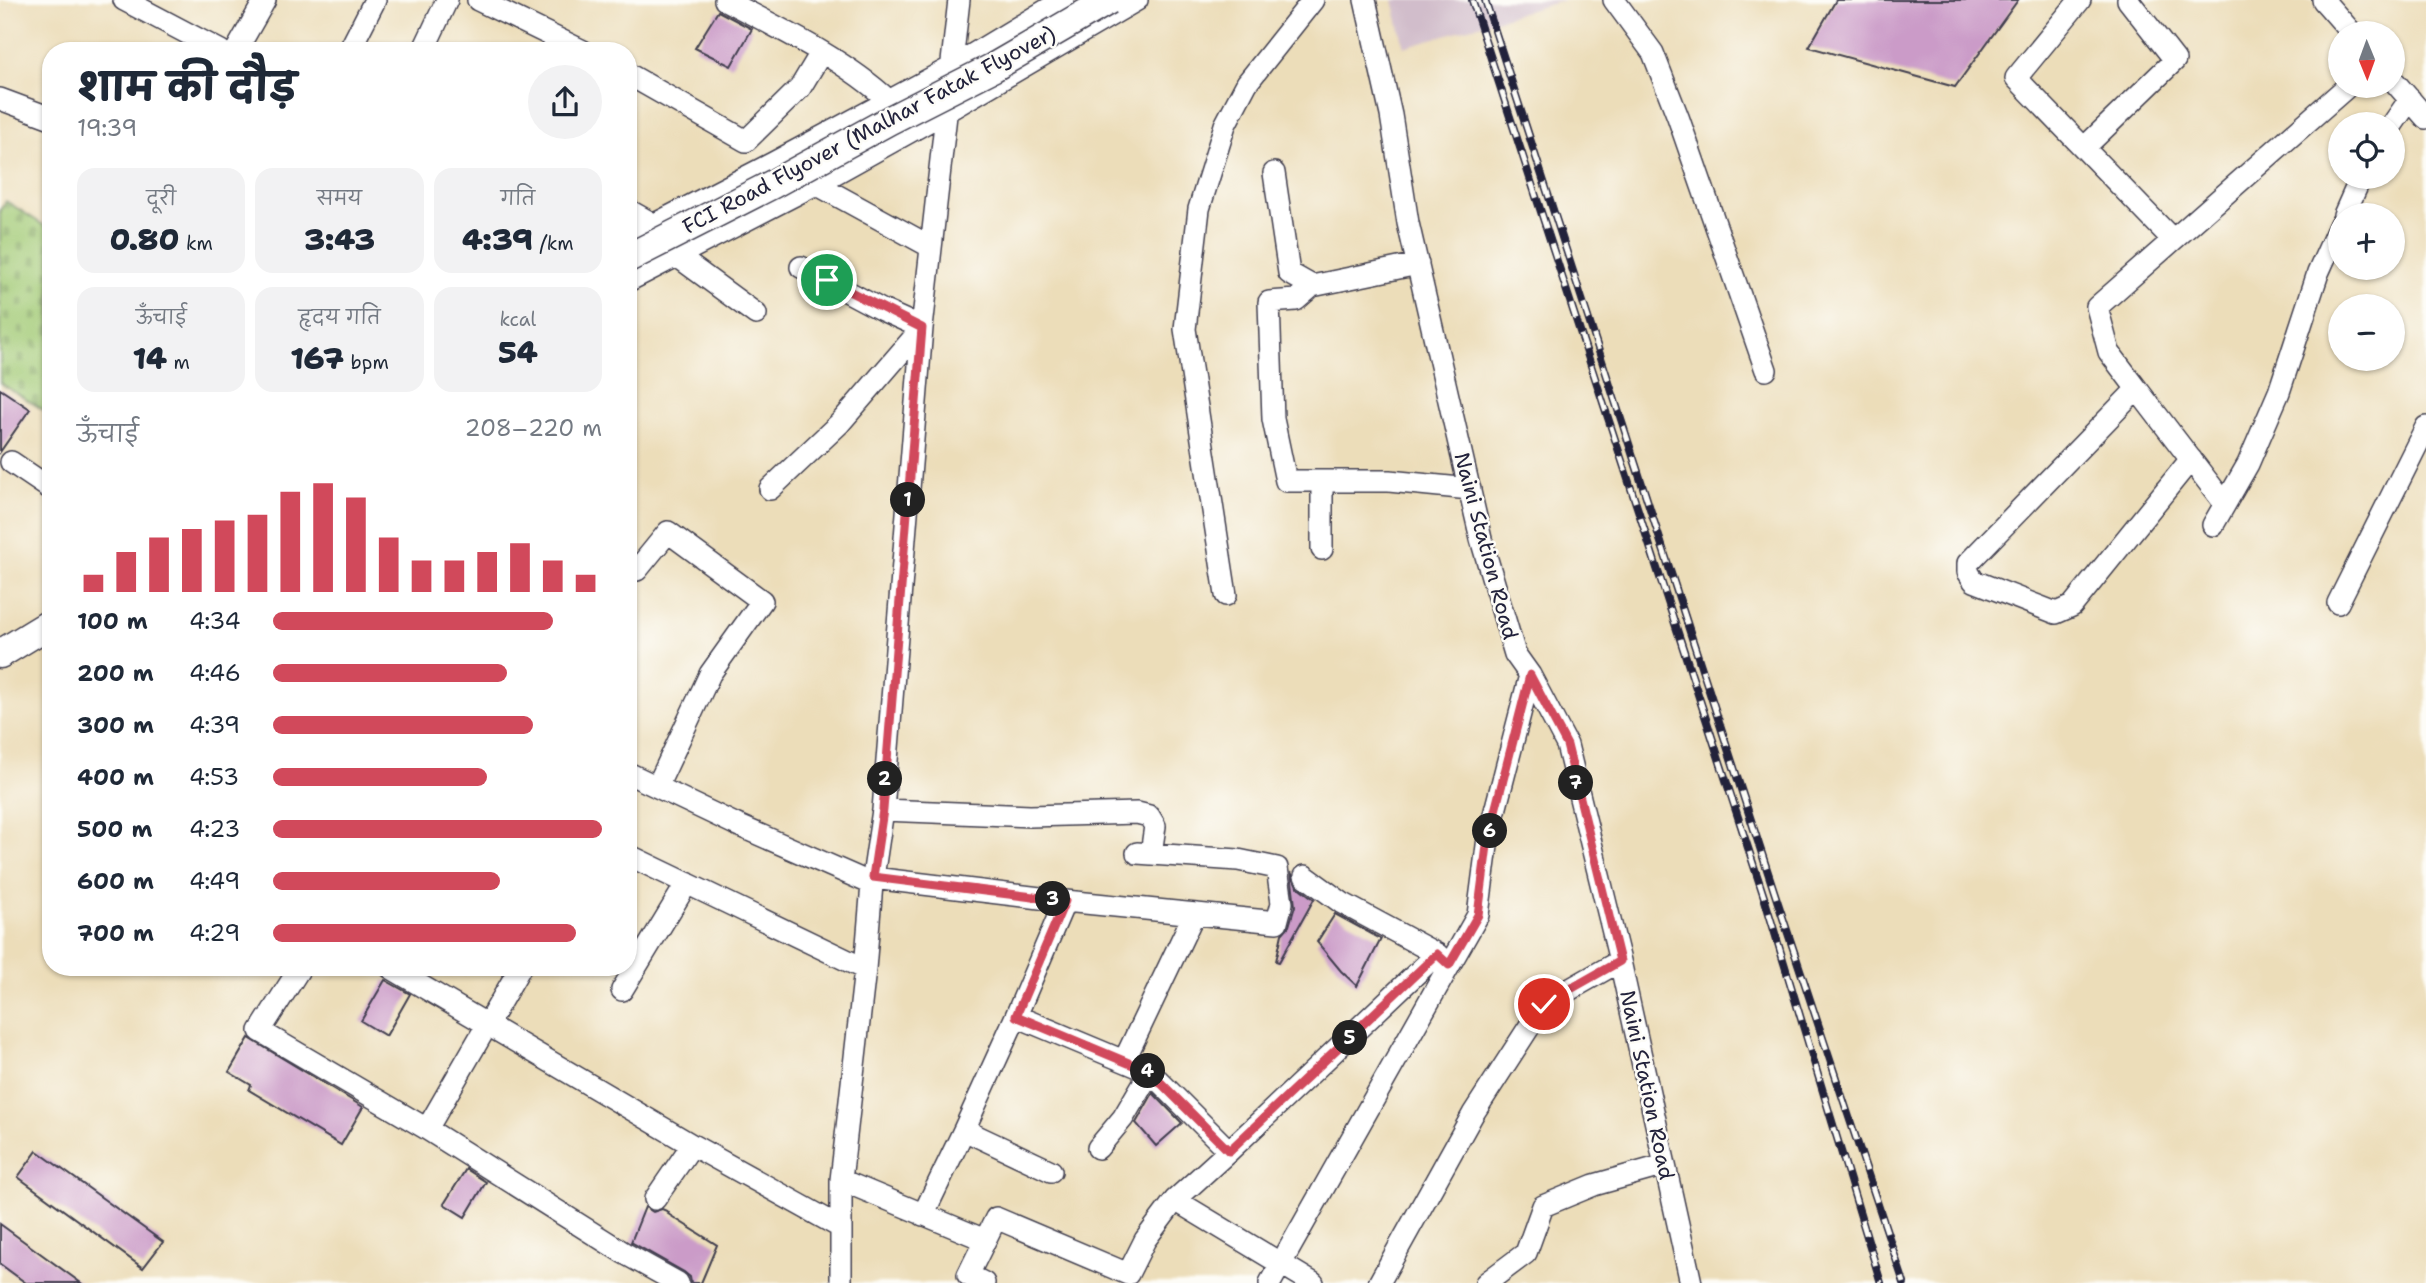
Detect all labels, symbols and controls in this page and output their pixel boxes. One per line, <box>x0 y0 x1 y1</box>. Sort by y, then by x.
street label: FCI Road Flyover (Malhar Fatak Flyover) <box>678 19 1060 241</box>
north arrow <box>2328 21 2404 98</box>
map controls <box>2328 21 2405 371</box>
text: शाम की दौड़ <box>77 61 296 112</box>
button: share <box>528 65 602 139</box>
button: locate <box>2328 112 2405 189</box>
text: 19:39 <box>77 113 137 143</box>
text: दूरी <box>146 186 176 211</box>
text: समय <box>317 186 362 211</box>
text: गति <box>501 186 535 211</box>
button: + <box>2328 203 2405 280</box>
text: 0.80 <box>109 219 179 260</box>
text: 3:43 <box>304 219 375 260</box>
text: 4:39 <box>462 219 533 260</box>
text: km <box>179 231 213 256</box>
text: /km <box>533 231 574 256</box>
pin <box>797 250 857 310</box>
icon: arrive <box>808 261 846 299</box>
button: − <box>2328 294 2405 371</box>
text: ऊँचाई <box>136 305 187 330</box>
text: हृदय गति <box>298 305 381 330</box>
text: kcal <box>499 307 536 332</box>
text: 54 <box>498 332 538 373</box>
text: 14 <box>132 338 167 379</box>
text: 167 <box>290 338 344 379</box>
text: m <box>167 350 190 375</box>
text: bpm <box>344 350 389 375</box>
text: 208–220 m <box>465 413 602 443</box>
text: ऊँचाई <box>77 419 139 449</box>
street label: Naini Station Road <box>1448 449 1524 643</box>
pin: 1 <box>890 482 926 518</box>
text: 1 <box>903 487 912 512</box>
text: 100 m <box>77 606 148 636</box>
text: 4:34 <box>189 606 241 636</box>
text: 200 m <box>77 658 154 688</box>
text: 4:46 <box>189 658 241 688</box>
text: 300 m <box>77 710 154 740</box>
text: 4:39 <box>189 710 240 740</box>
text: 400 m <box>77 762 154 792</box>
text: 4:53 <box>189 762 239 792</box>
pin: 2 <box>868 762 903 796</box>
text: 2 <box>878 766 891 791</box>
pin: 7 <box>1558 766 1594 800</box>
text: 7 <box>1569 770 1582 795</box>
text: 500 m <box>77 814 152 844</box>
text: 4:23 <box>189 814 240 844</box>
pin: 6 <box>1472 814 1508 848</box>
text: 6 <box>1483 818 1496 843</box>
text: 600 m <box>77 866 154 896</box>
text: 4:49 <box>189 866 240 896</box>
pin: 3 <box>1036 881 1070 916</box>
text: 3 <box>1046 886 1059 911</box>
text: 700 m <box>77 918 154 948</box>
text: 4:29 <box>189 918 240 948</box>
pin <box>1514 974 1574 1034</box>
icon: check <box>1525 985 1563 1023</box>
street label: Naini Station Road <box>1613 988 1681 1182</box>
pin: 5 <box>1332 1020 1368 1056</box>
text: 5 <box>1344 1025 1355 1050</box>
pin: 4 <box>1130 1054 1166 1088</box>
text: 4 <box>1141 1058 1154 1083</box>

